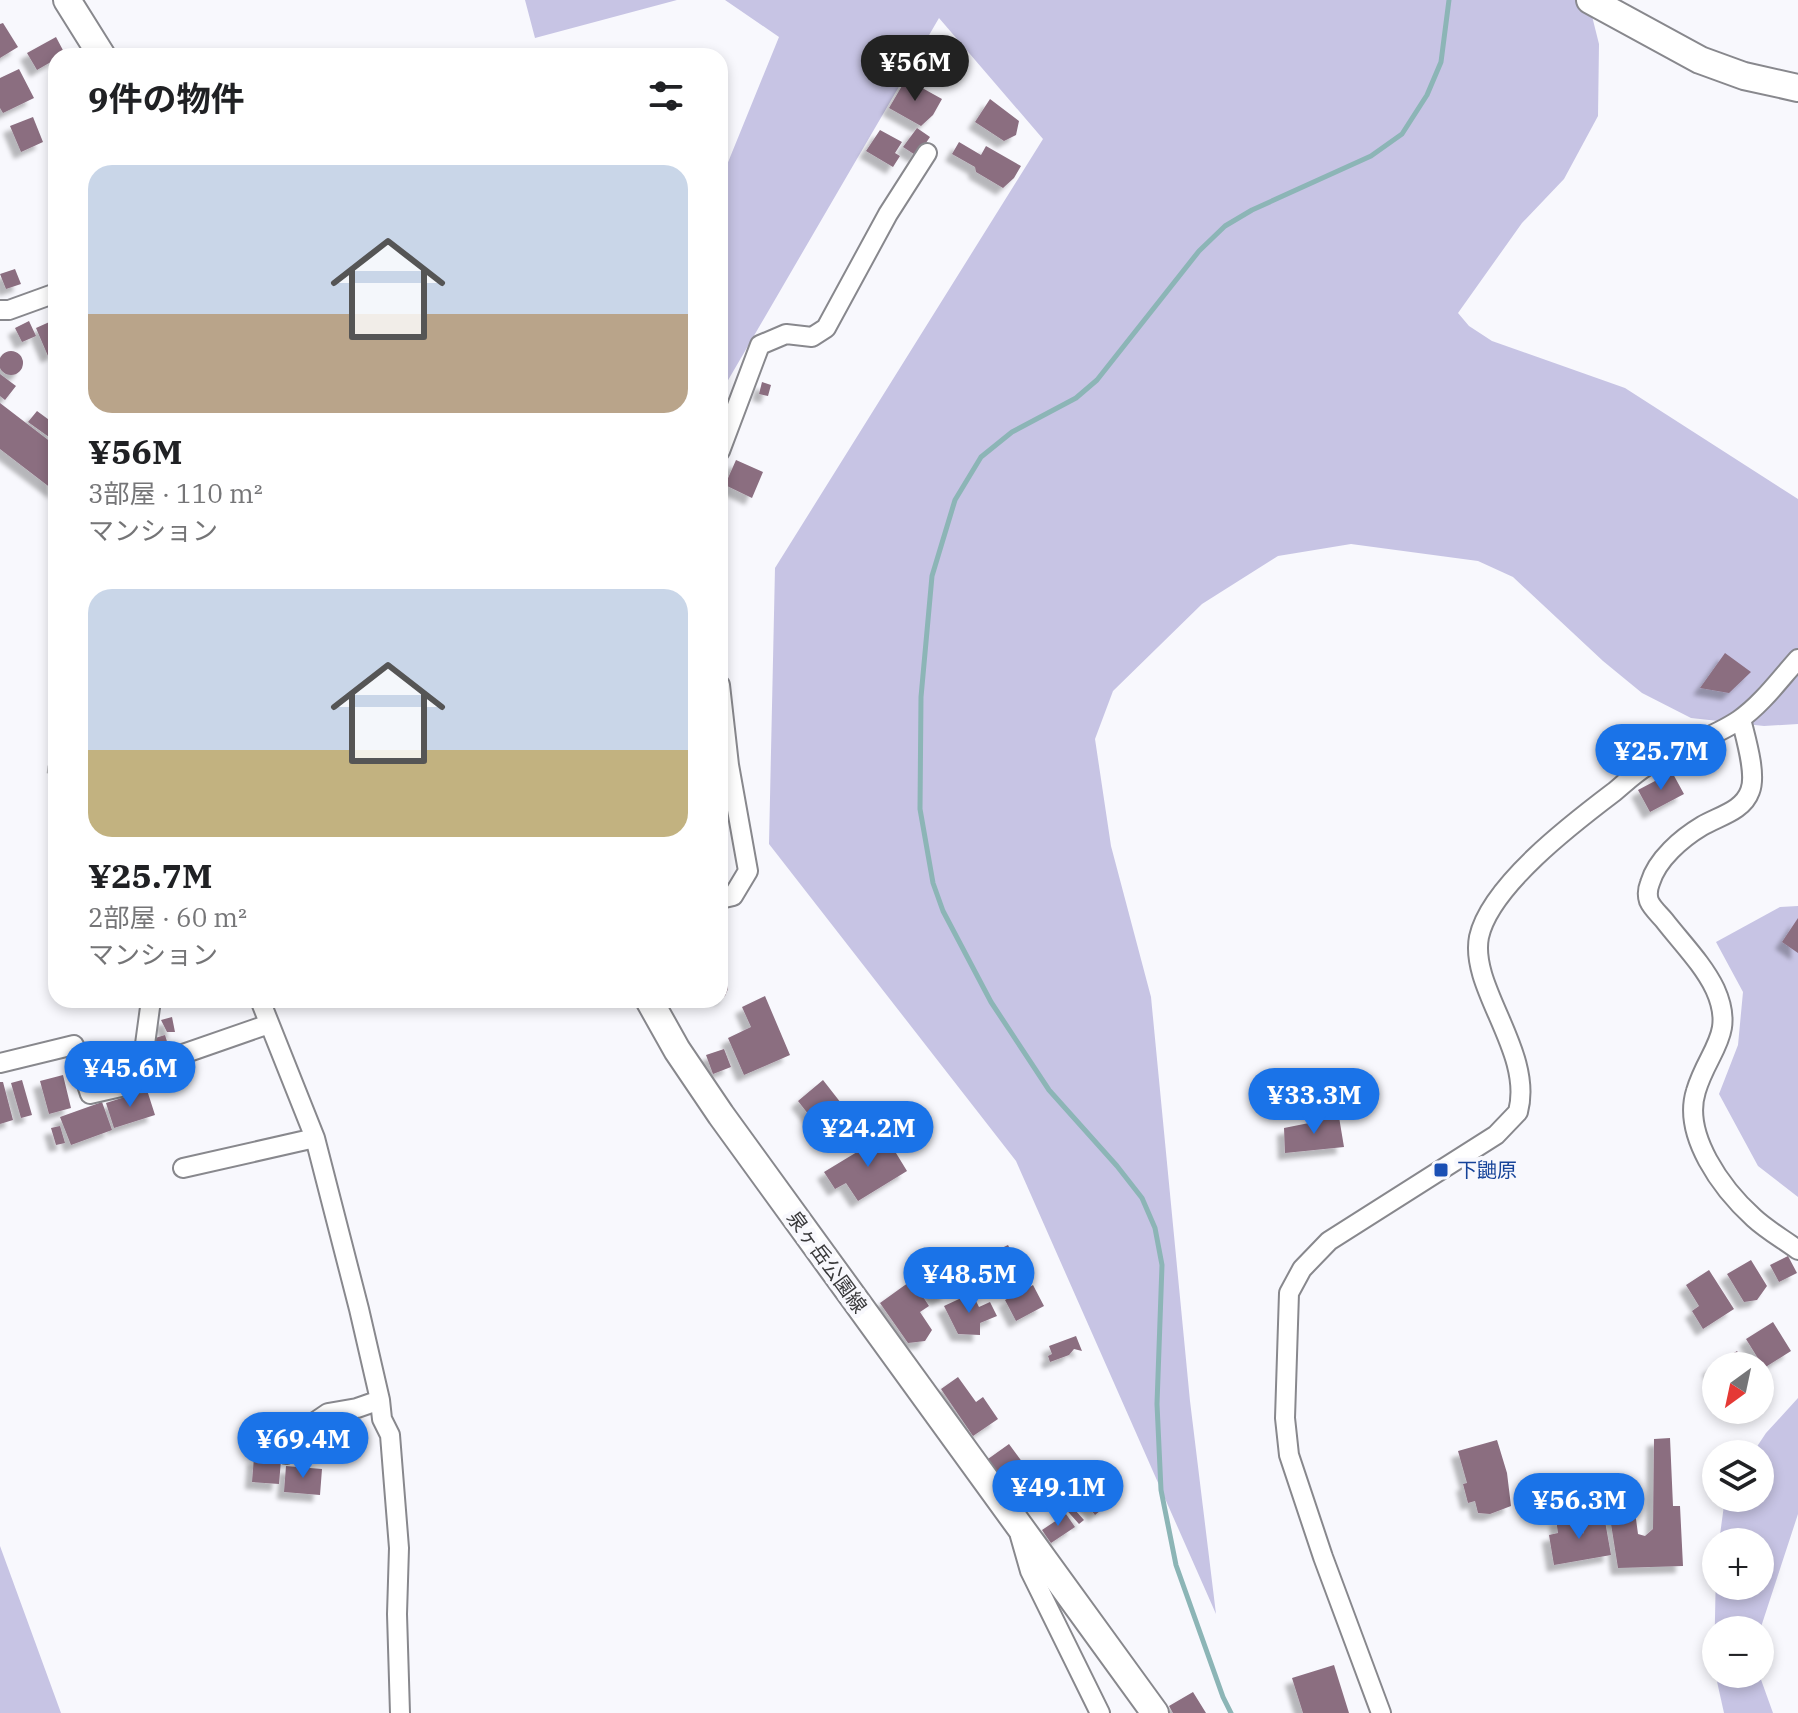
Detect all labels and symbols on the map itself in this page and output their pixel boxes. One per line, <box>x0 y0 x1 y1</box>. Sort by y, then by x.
pin: ¥56M <box>868 35 962 103</box>
pin: ¥25.7M <box>1596 724 1726 792</box>
pin: ¥45.6M <box>65 1041 195 1109</box>
pin: ¥33.3M <box>1249 1068 1379 1136</box>
pin: ¥24.2M <box>803 1101 933 1169</box>
place label: 下鼬原 <box>1457 1156 1517 1183</box>
marker: 下鼬原 <box>1432 1161 1450 1179</box>
street label: 泉ヶ岳公園線 <box>781 1205 874 1318</box>
pin: ¥48.5M <box>904 1247 1034 1315</box>
north arrow <box>1702 1352 1774 1424</box>
pin: ¥69.4M <box>238 1412 368 1480</box>
pin: ¥49.1M <box>993 1460 1123 1528</box>
pin: ¥56.3M <box>1514 1473 1644 1541</box>

